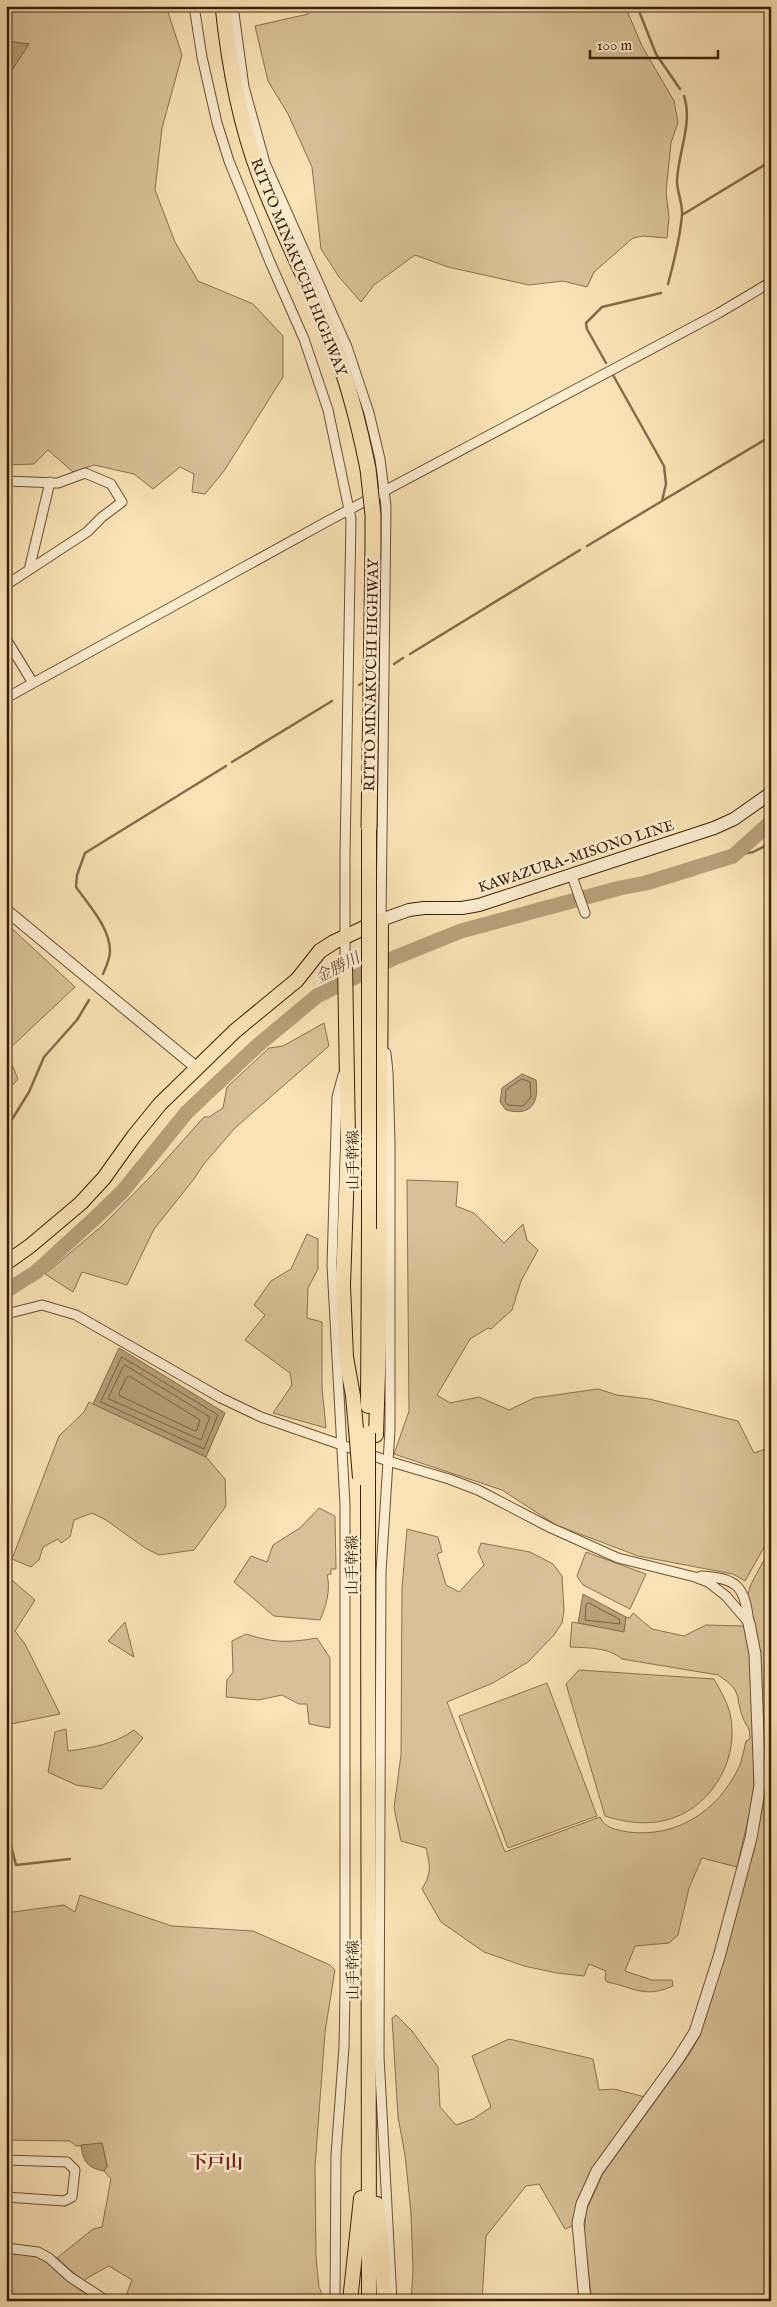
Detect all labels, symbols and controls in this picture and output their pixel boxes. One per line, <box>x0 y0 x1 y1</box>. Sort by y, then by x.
scale bar <box>590 28 717 60</box>
text: 100 m <box>597 36 633 55</box>
street label: RITTO MINAKUCHI HIGHWAY <box>246 156 351 380</box>
street label: RITTO MINAKUCHI HIGHWAY <box>360 558 383 792</box>
street label: KAWAZURA-MISONO LINE <box>476 816 677 897</box>
water label: 金勝川 <box>312 948 366 989</box>
street label: 山手幹線 <box>344 1130 363 1190</box>
street label: 山手幹線 <box>343 1535 362 1595</box>
street label: 山手幹線 <box>344 1940 363 2000</box>
district label: 下戸山 <box>189 2152 243 2175</box>

